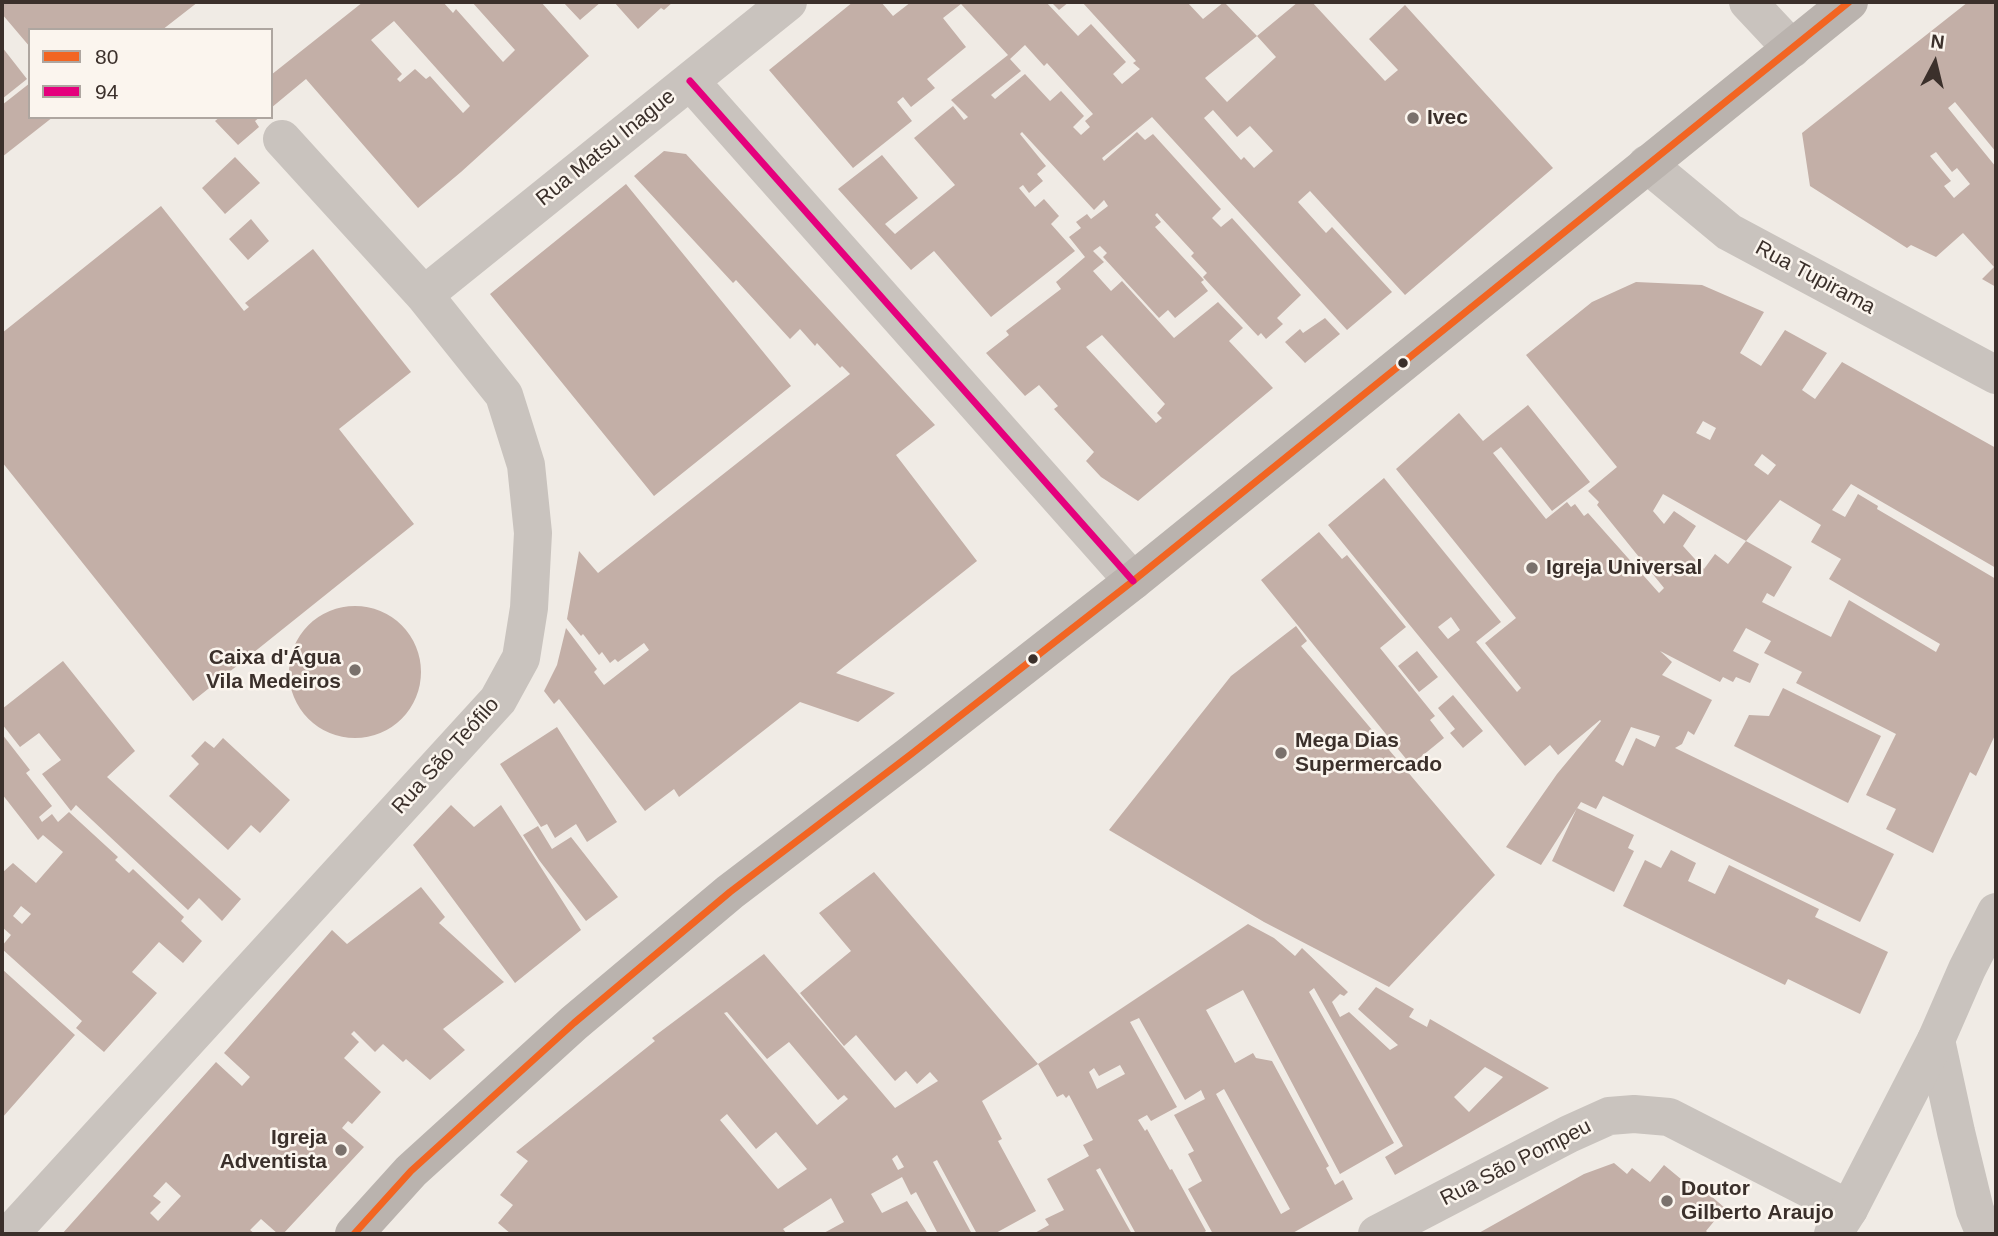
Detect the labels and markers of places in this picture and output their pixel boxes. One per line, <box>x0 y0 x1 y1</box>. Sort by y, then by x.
place label: Ivec <box>1427 105 1468 131</box>
marker: Ivec <box>1405 110 1421 126</box>
unlabelled marker <box>1396 356 1410 370</box>
place label: Igreja Universal <box>1546 555 1702 581</box>
marker: Igreja Universal <box>1524 560 1540 576</box>
place label: Caixa d'Água Vila Medeiros <box>206 645 341 695</box>
unlabelled marker <box>1026 652 1040 666</box>
marker: Caixa d'Água Vila Medeiros <box>347 662 363 678</box>
place label: Mega Dias Supermercado <box>1295 728 1442 778</box>
marker: Mega Dias Supermercado <box>1273 745 1289 761</box>
place label: Igreja Adventista <box>220 1125 327 1175</box>
marker: Igreja Adventista <box>333 1142 349 1158</box>
place label: Doutor Gilberto Araujo <box>1681 1176 1834 1226</box>
marker: Doutor Gilberto Araujo <box>1659 1193 1675 1209</box>

